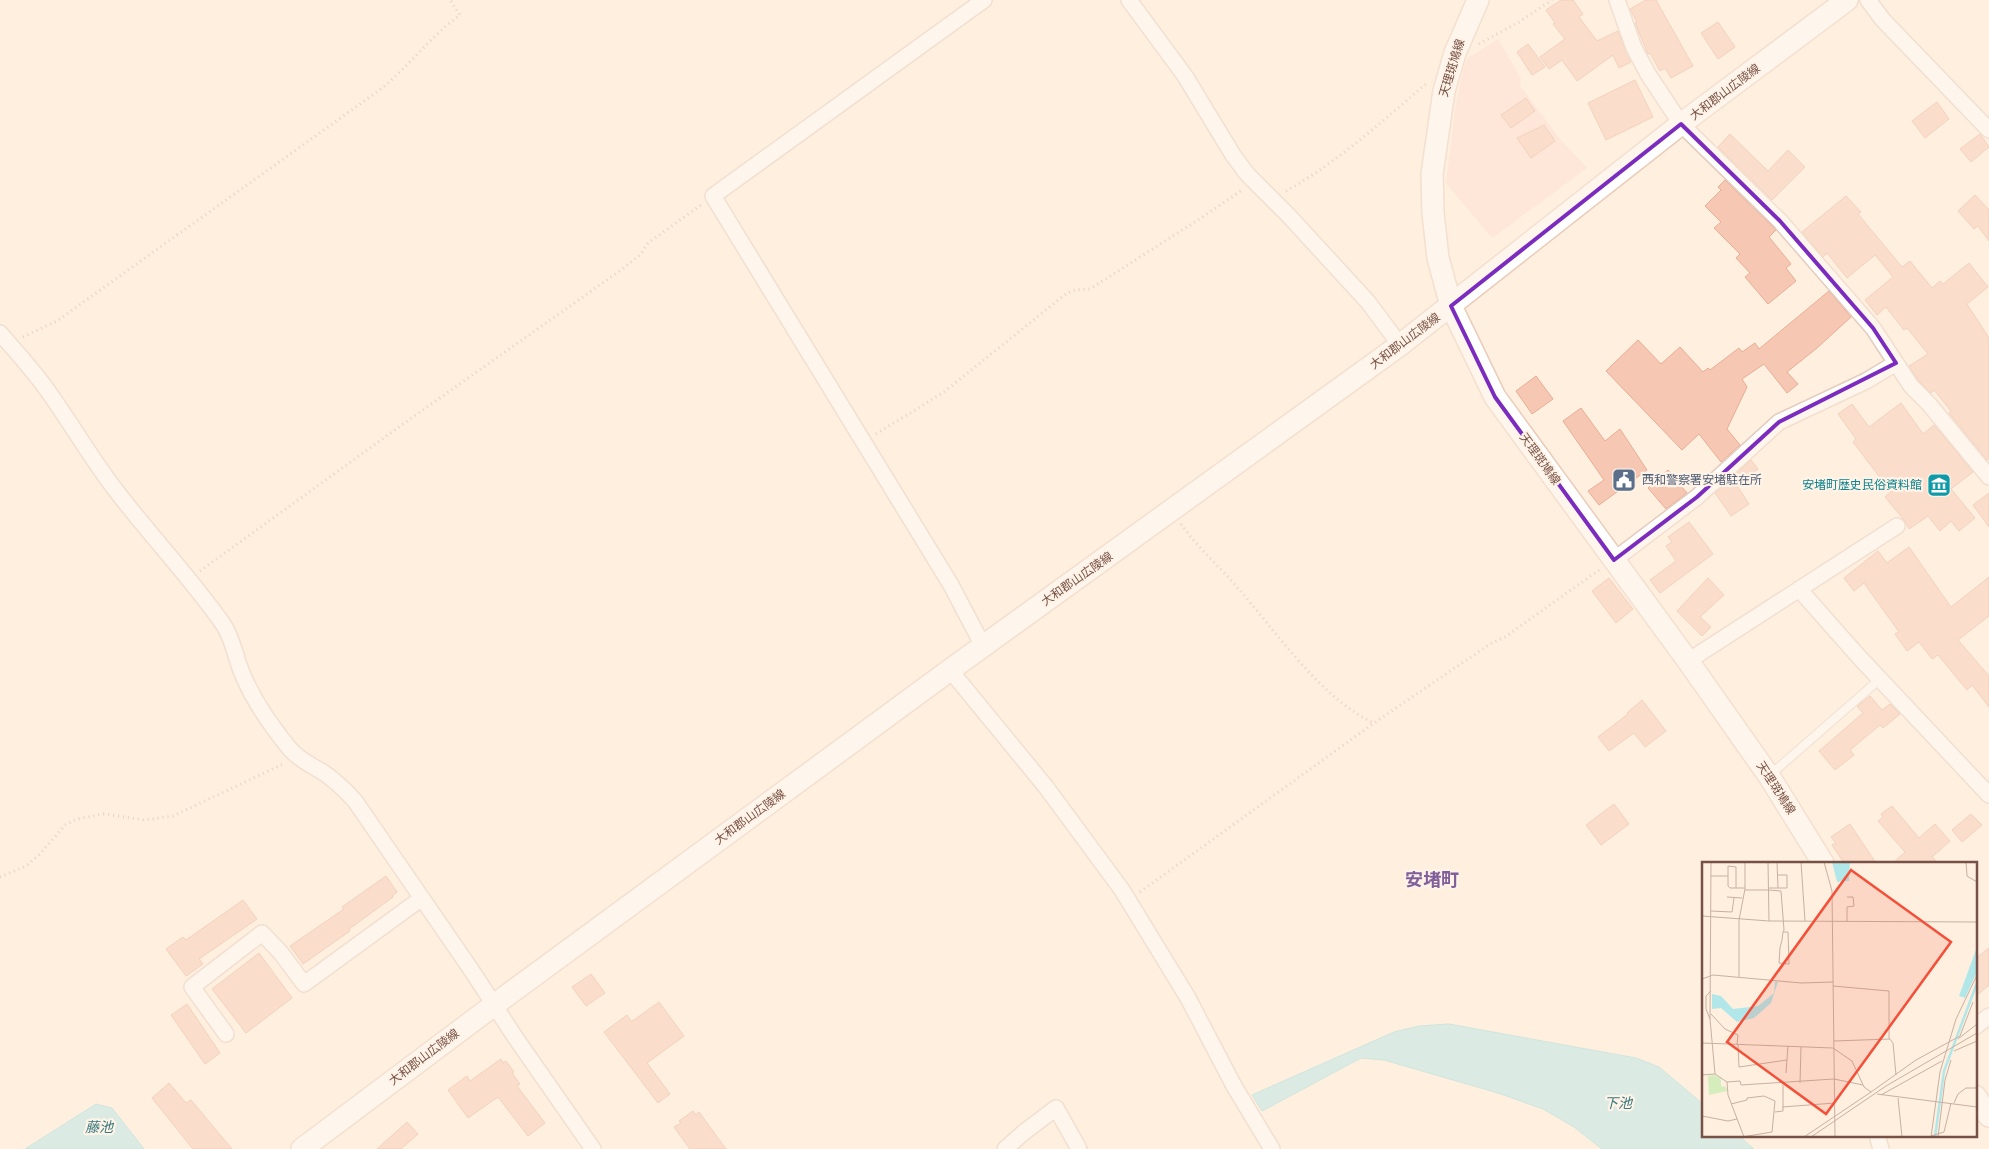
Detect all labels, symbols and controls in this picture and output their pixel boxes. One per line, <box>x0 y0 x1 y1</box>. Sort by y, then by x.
street label: 天理斑鳩線 <box>1437 37 1467 99</box>
street label: 大和郡山広陵線 <box>1687 61 1763 123</box>
street label: 大和郡山広陵線 <box>1367 310 1443 372</box>
street label: 天理斑鳩線 <box>1517 431 1563 487</box>
public building icon: 西和警察署安堵駐在所 <box>1611 467 1637 493</box>
museum icon: 安堵町歴史民俗資料館 <box>1926 472 1952 498</box>
place label: 西和警察署安堵駐在所 <box>1642 473 1762 487</box>
place label: 安堵町歴史民俗資料館 <box>1802 478 1922 492</box>
street label: 大和郡山広陵線 <box>1039 549 1115 609</box>
street label: 天理斑鳩線 <box>1754 759 1798 817</box>
street label: 大和郡山広陵線 <box>712 787 788 847</box>
inset map <box>1702 862 1976 1136</box>
district label: 安堵町 <box>1405 869 1459 890</box>
street label: 大和郡山広陵線 <box>386 1026 462 1088</box>
water label: 下池 <box>1604 1095 1634 1111</box>
water label: 藤池 <box>85 1119 115 1135</box>

